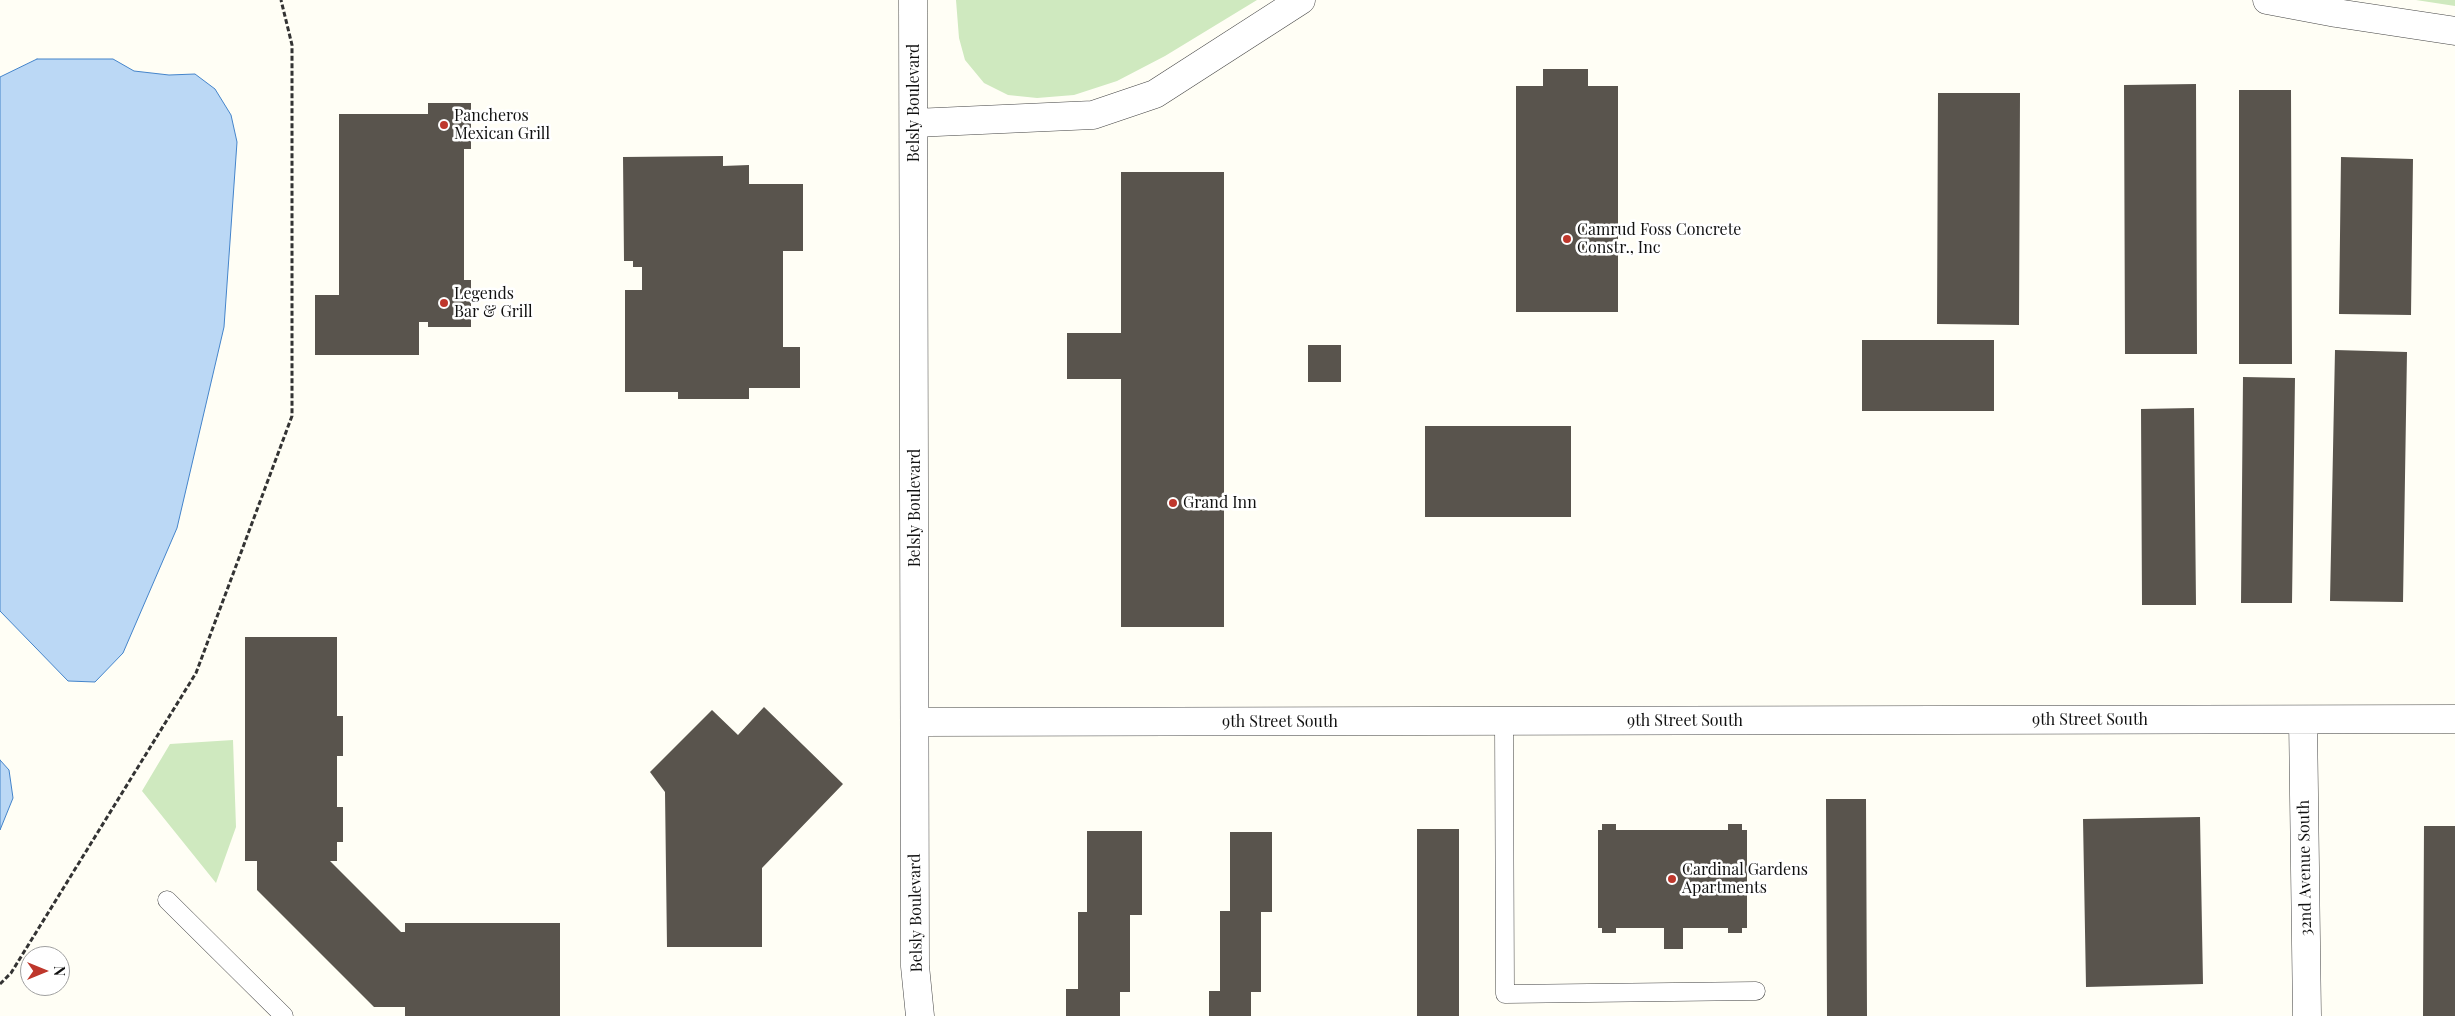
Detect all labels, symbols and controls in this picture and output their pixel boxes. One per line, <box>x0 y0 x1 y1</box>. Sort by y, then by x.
street label: Belsly Boulevard <box>904 44 924 162</box>
place label: Pancheros Mexican Grill <box>454 106 550 144</box>
marker: Pancheros Mexican Grill <box>438 119 450 131</box>
place label: Camrud Foss Concrete Constr., Inc <box>1577 220 1741 258</box>
marker: Camrud Foss Concrete Constr., Inc <box>1561 233 1573 245</box>
place label: Legends Bar & Grill <box>454 284 533 322</box>
marker: Legends Bar & Grill <box>438 297 450 309</box>
street label: Belsly Boulevard <box>905 449 925 567</box>
place label: Grand Inn <box>1183 493 1257 513</box>
marker: Grand Inn <box>1167 497 1179 509</box>
street label: 9th Street South <box>2032 710 2148 730</box>
street label: 9th Street South <box>1627 711 1743 731</box>
street label: 9th Street South <box>1222 712 1338 732</box>
street label: 32nd Avenue South <box>2294 800 2316 936</box>
street label: Belsly Boulevard <box>905 853 927 973</box>
place label: Cardinal Gardens Apartments <box>1682 860 1808 898</box>
marker: Cardinal Gardens Apartments <box>1666 873 1678 885</box>
north arrow <box>20 946 70 996</box>
text: N <box>50 966 69 976</box>

